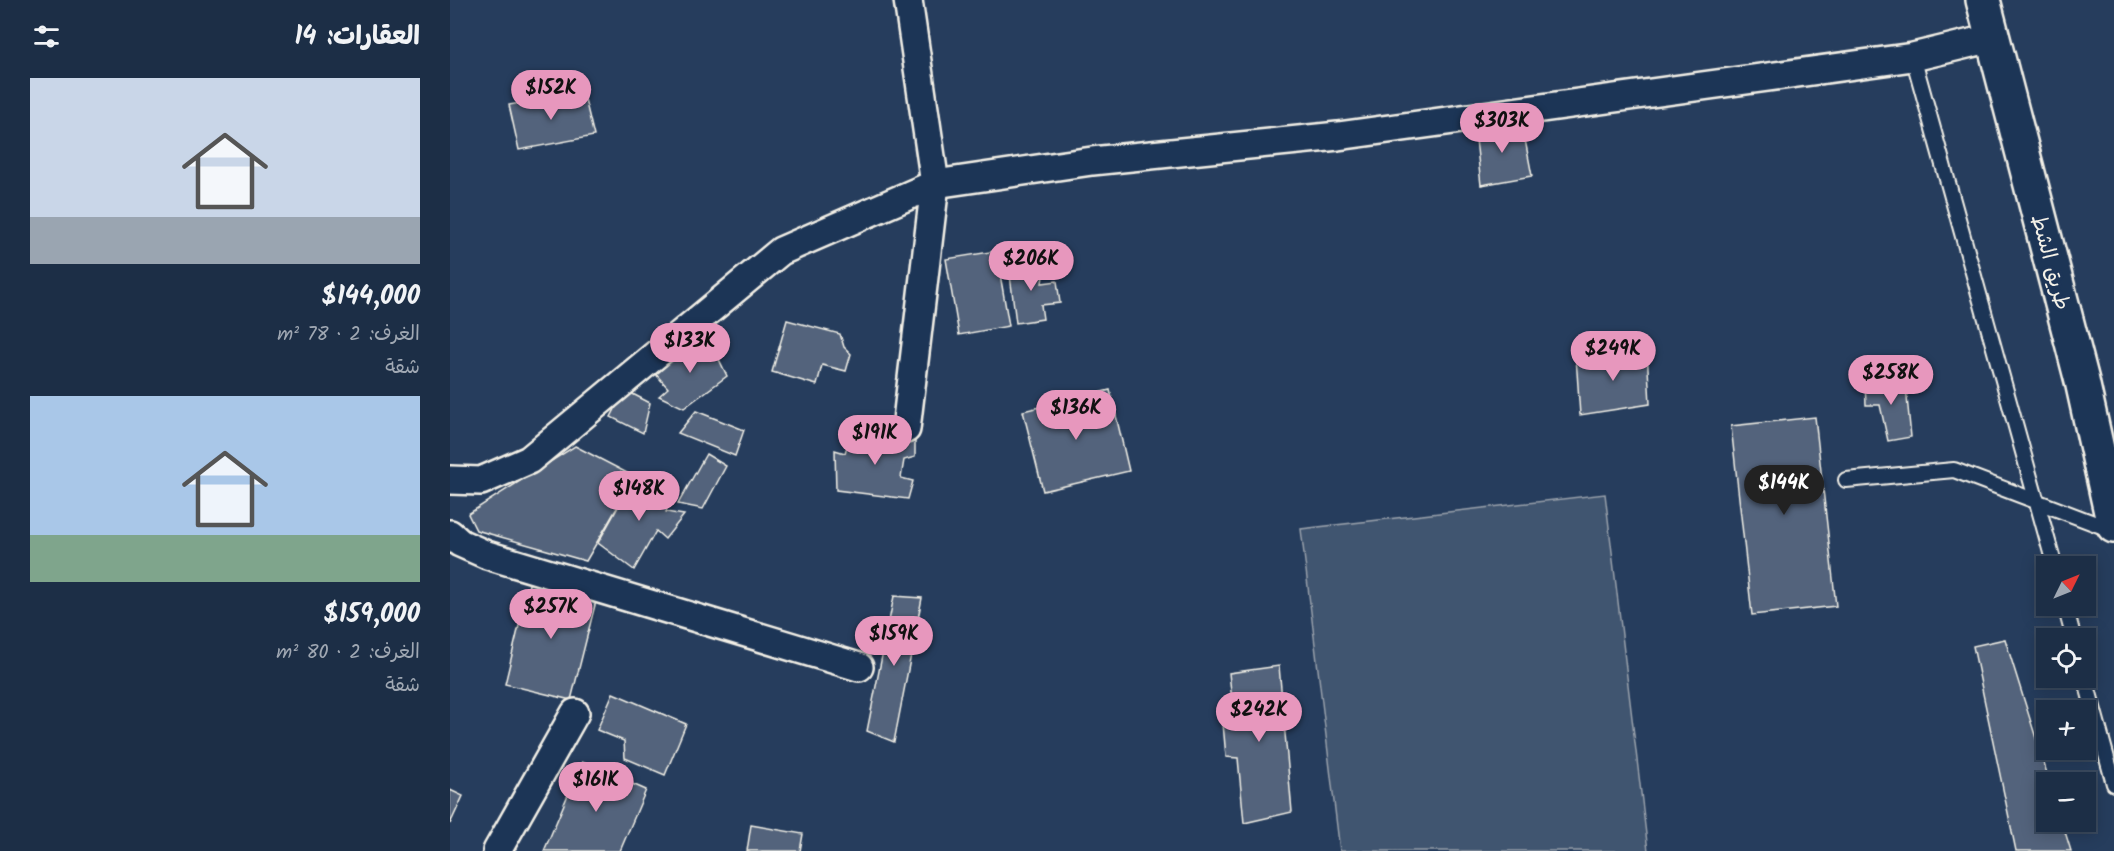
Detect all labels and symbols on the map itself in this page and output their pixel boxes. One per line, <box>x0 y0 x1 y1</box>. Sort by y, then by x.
pin: $152K <box>509 70 593 121</box>
pin: $303K <box>1460 103 1544 154</box>
street label: طريق الشط <box>2021 211 2078 314</box>
pin: $206K <box>989 241 1073 292</box>
pin: $133K <box>648 323 732 374</box>
pin: $249K <box>1571 331 1655 382</box>
pin: $258K <box>1849 355 1933 406</box>
pin: $136K <box>1034 390 1118 441</box>
pin: $191K <box>833 415 917 466</box>
pin: $144K <box>1742 465 1826 516</box>
pin: $148K <box>597 471 681 522</box>
north arrow <box>2036 556 2096 616</box>
pin: $257K <box>509 589 593 640</box>
pin: $159K <box>852 616 936 667</box>
pin: $242K <box>1217 692 1301 743</box>
pin: $161K <box>554 762 638 813</box>

